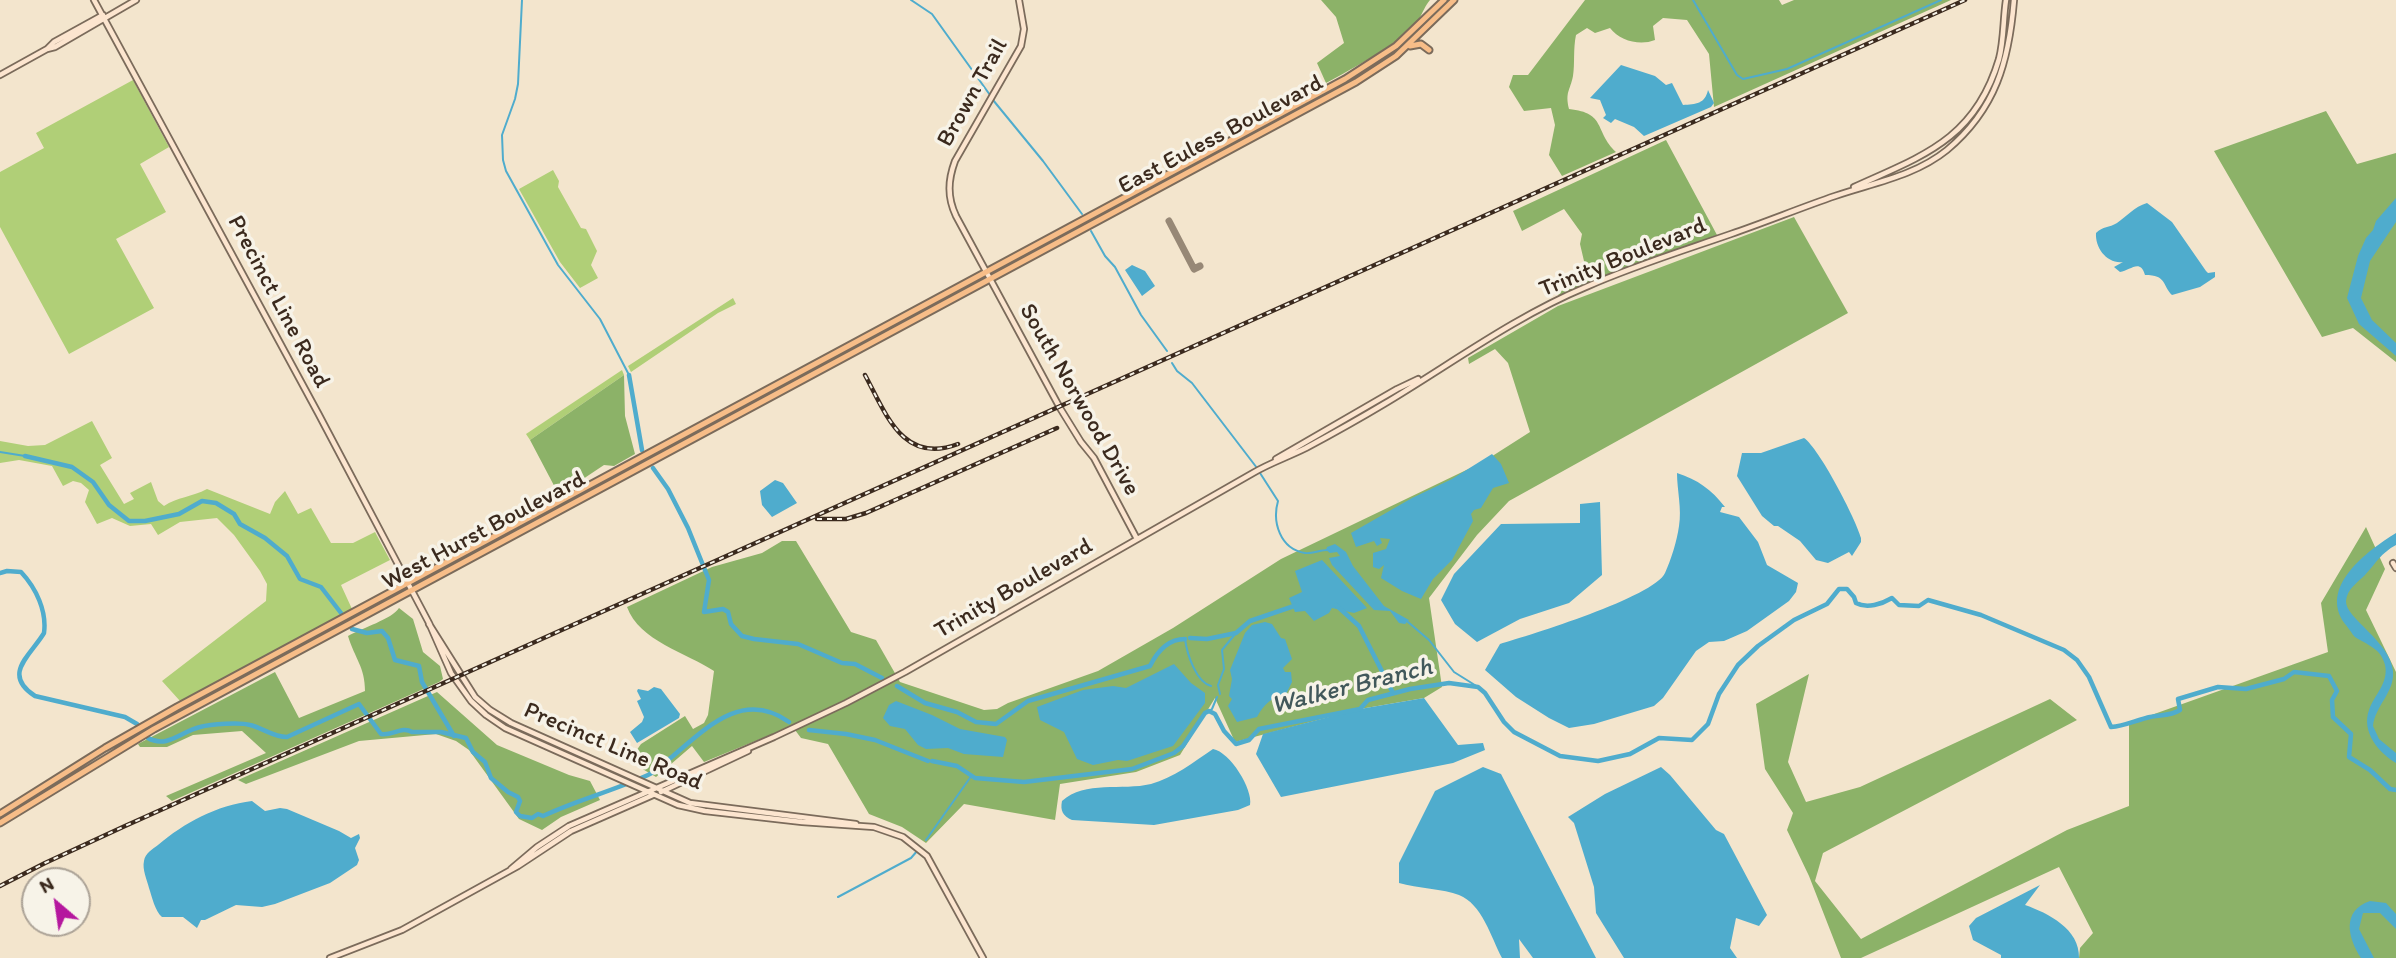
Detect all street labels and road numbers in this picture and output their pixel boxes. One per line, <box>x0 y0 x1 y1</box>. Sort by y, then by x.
street label: Brown Trail <box>931 34 1015 152</box>
street label: East Euless Boulevard <box>1114 69 1328 201</box>
street label: Precinct Line Road <box>220 211 336 393</box>
street label: Trinity Boulevard <box>1535 211 1711 305</box>
street label: South Norwood Drive <box>1012 299 1146 501</box>
street label: West Hurst Boulevard <box>377 465 591 597</box>
street label: Trinity Boulevard <box>930 532 1098 646</box>
street label: Precinct Line Road <box>519 696 707 798</box>

